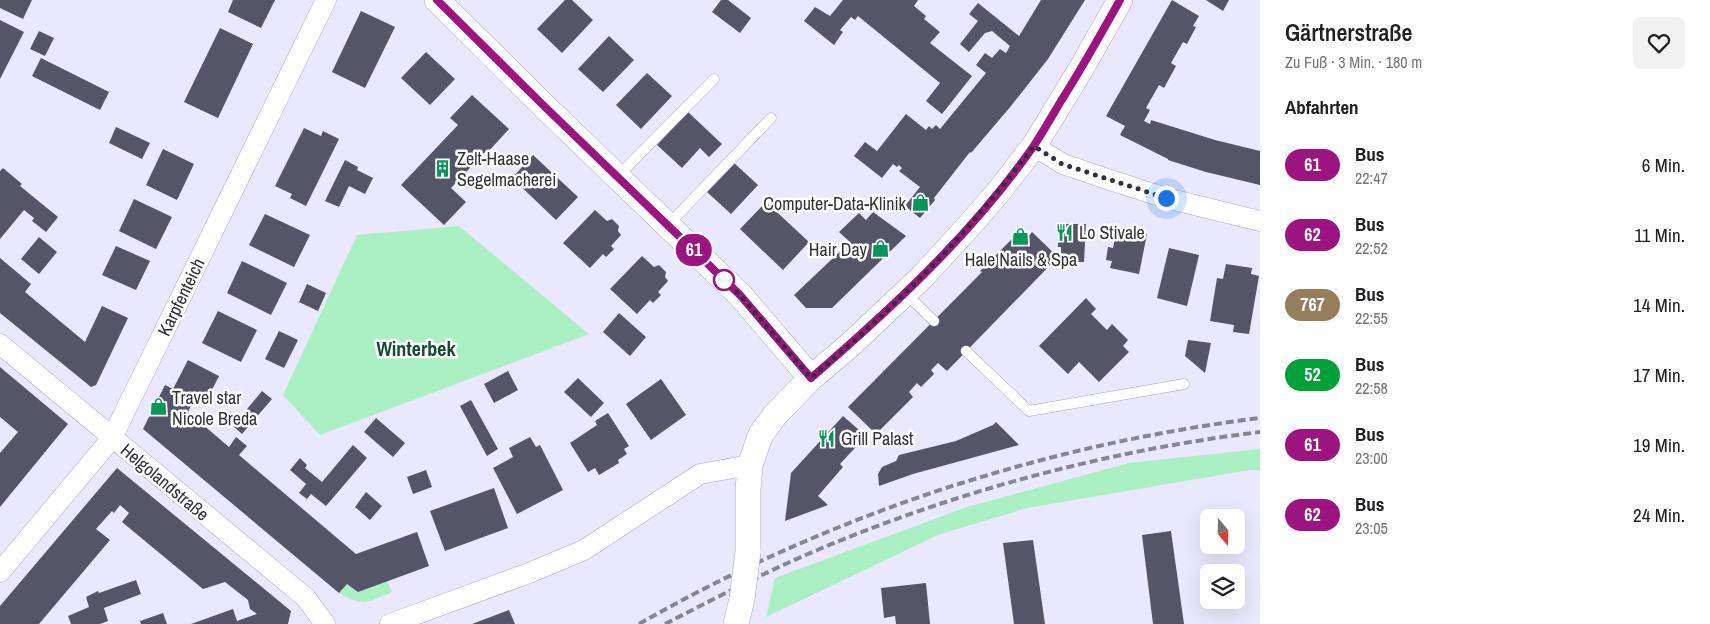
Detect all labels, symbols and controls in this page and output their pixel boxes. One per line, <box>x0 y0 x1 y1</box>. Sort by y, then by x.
text: Gärtnerstraße <box>1285 16 1413 48</box>
button: heart <box>1633 17 1685 69</box>
text: Zu Fuß · 3 Min. · 180 m <box>1285 51 1422 73</box>
text: Abfahrten <box>1285 94 1359 120</box>
text: Bus <box>1355 141 1384 167</box>
place label: Zelt-Haase Segelmacherei <box>457 146 556 192</box>
text: 61 <box>1304 152 1321 177</box>
text: 6 Min. <box>1642 152 1685 178</box>
building icon: Zelt-Haase Segelmacherei <box>433 158 453 178</box>
text: 22:47 <box>1355 167 1388 189</box>
your location <box>1154 186 1179 211</box>
place label: Computer-Data-Klinik <box>763 191 907 216</box>
shop icon: Computer-Data-Klinik <box>910 193 930 213</box>
text: Bus <box>1355 211 1384 237</box>
place label: Lo Stivale <box>1079 220 1145 245</box>
restaurant icon: Lo Stivale <box>1055 222 1075 242</box>
text: 62 <box>1304 222 1321 247</box>
text: 11 Min. <box>1634 222 1685 248</box>
shop icon: Hale Nails & Spa <box>1011 226 1031 246</box>
line badge: 61 <box>672 234 716 266</box>
text: 61 <box>686 237 702 262</box>
place label: Hair Day <box>809 237 868 262</box>
text: 22:52 <box>1355 237 1388 259</box>
shop icon: Hair Day <box>871 239 891 259</box>
place label: Hale Nails & Spa <box>965 247 1077 272</box>
street label: Karpfenteich <box>151 254 211 340</box>
unlabelled marker <box>713 269 735 291</box>
text: Bus <box>1355 281 1384 307</box>
text: 767 <box>1300 292 1325 317</box>
text: 14 Min. <box>1633 292 1685 318</box>
text: 22:55 <box>1355 307 1388 329</box>
district label: Winterbek <box>376 335 456 362</box>
text: Bus <box>1355 351 1384 377</box>
text: 52 <box>1304 362 1321 387</box>
text: 17 Min. <box>1633 362 1685 388</box>
text: 22:58 <box>1355 377 1388 399</box>
place label: Travel star Nicole Breda <box>172 385 257 431</box>
shop icon: Travel star Nicole Breda <box>148 397 168 417</box>
text: Bus <box>1355 421 1384 447</box>
place label: Grill Palast <box>841 426 913 451</box>
restaurant icon: Grill Palast <box>817 428 837 448</box>
text: 61 <box>1304 432 1321 457</box>
text: 19 Min. <box>1633 432 1685 458</box>
street label: Helgolandstraße <box>115 438 215 526</box>
text: 23:00 <box>1355 447 1388 469</box>
text: Bus <box>1355 491 1384 517</box>
text: 62 <box>1304 502 1321 527</box>
text: 24 Min. <box>1633 502 1685 528</box>
north arrow <box>1200 509 1245 554</box>
map controls <box>1200 509 1245 609</box>
text: 23:05 <box>1355 517 1388 539</box>
button: layers <box>1200 564 1245 609</box>

